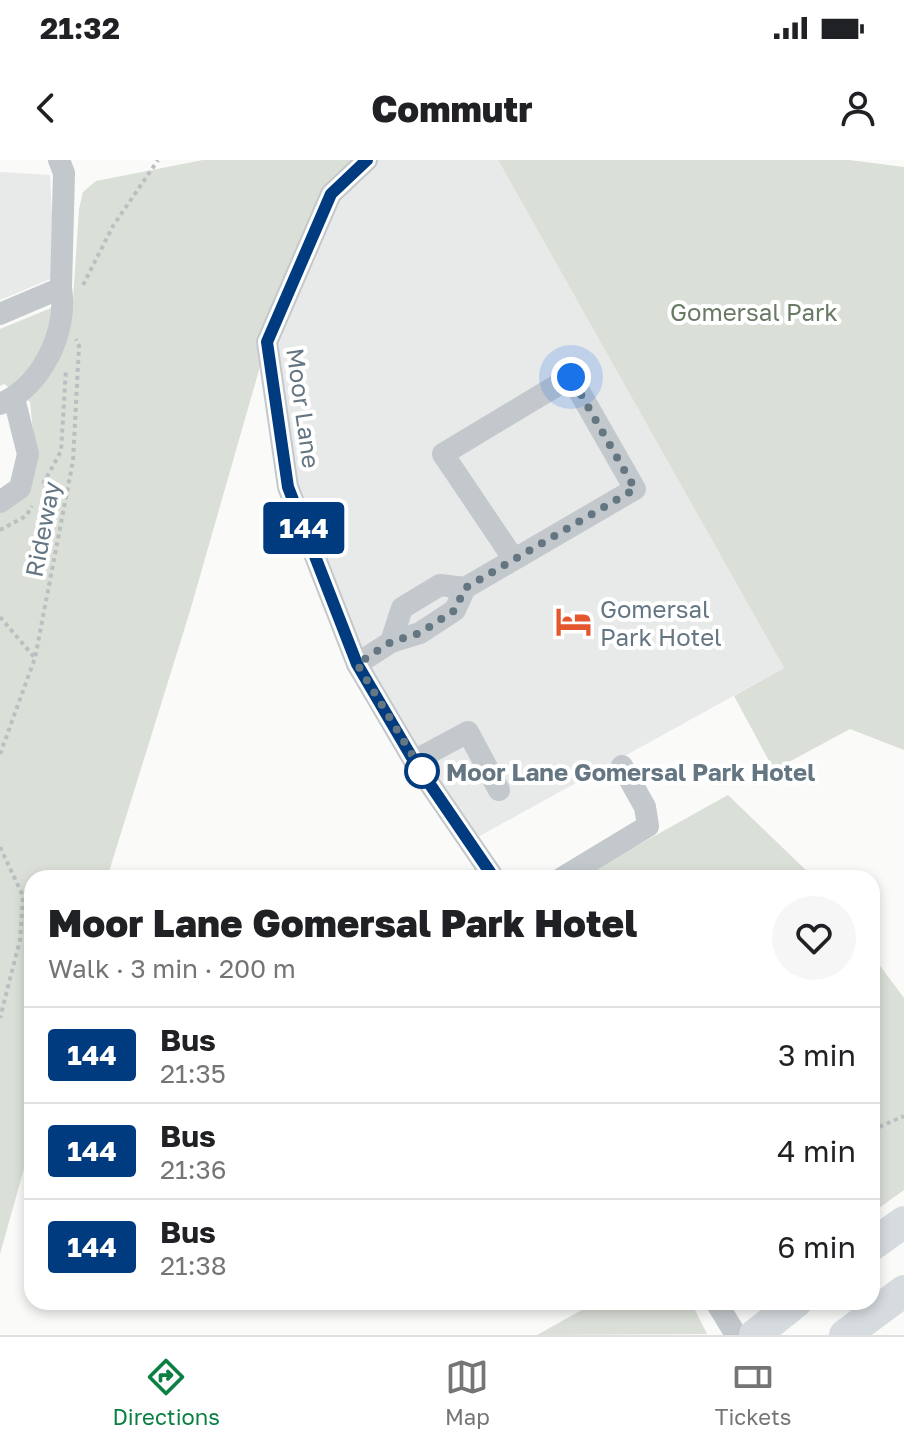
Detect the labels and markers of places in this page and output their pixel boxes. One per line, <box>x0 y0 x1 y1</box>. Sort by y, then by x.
place label: Gomersal Park Hotel <box>600 594 722 651</box>
hotel icon: Gomersal Park Hotel <box>555 603 593 641</box>
marker: Moor Lane Gomersal Park Hotel <box>405 754 439 788</box>
place label: Moor Lane Gomersal Park Hotel <box>446 757 815 786</box>

